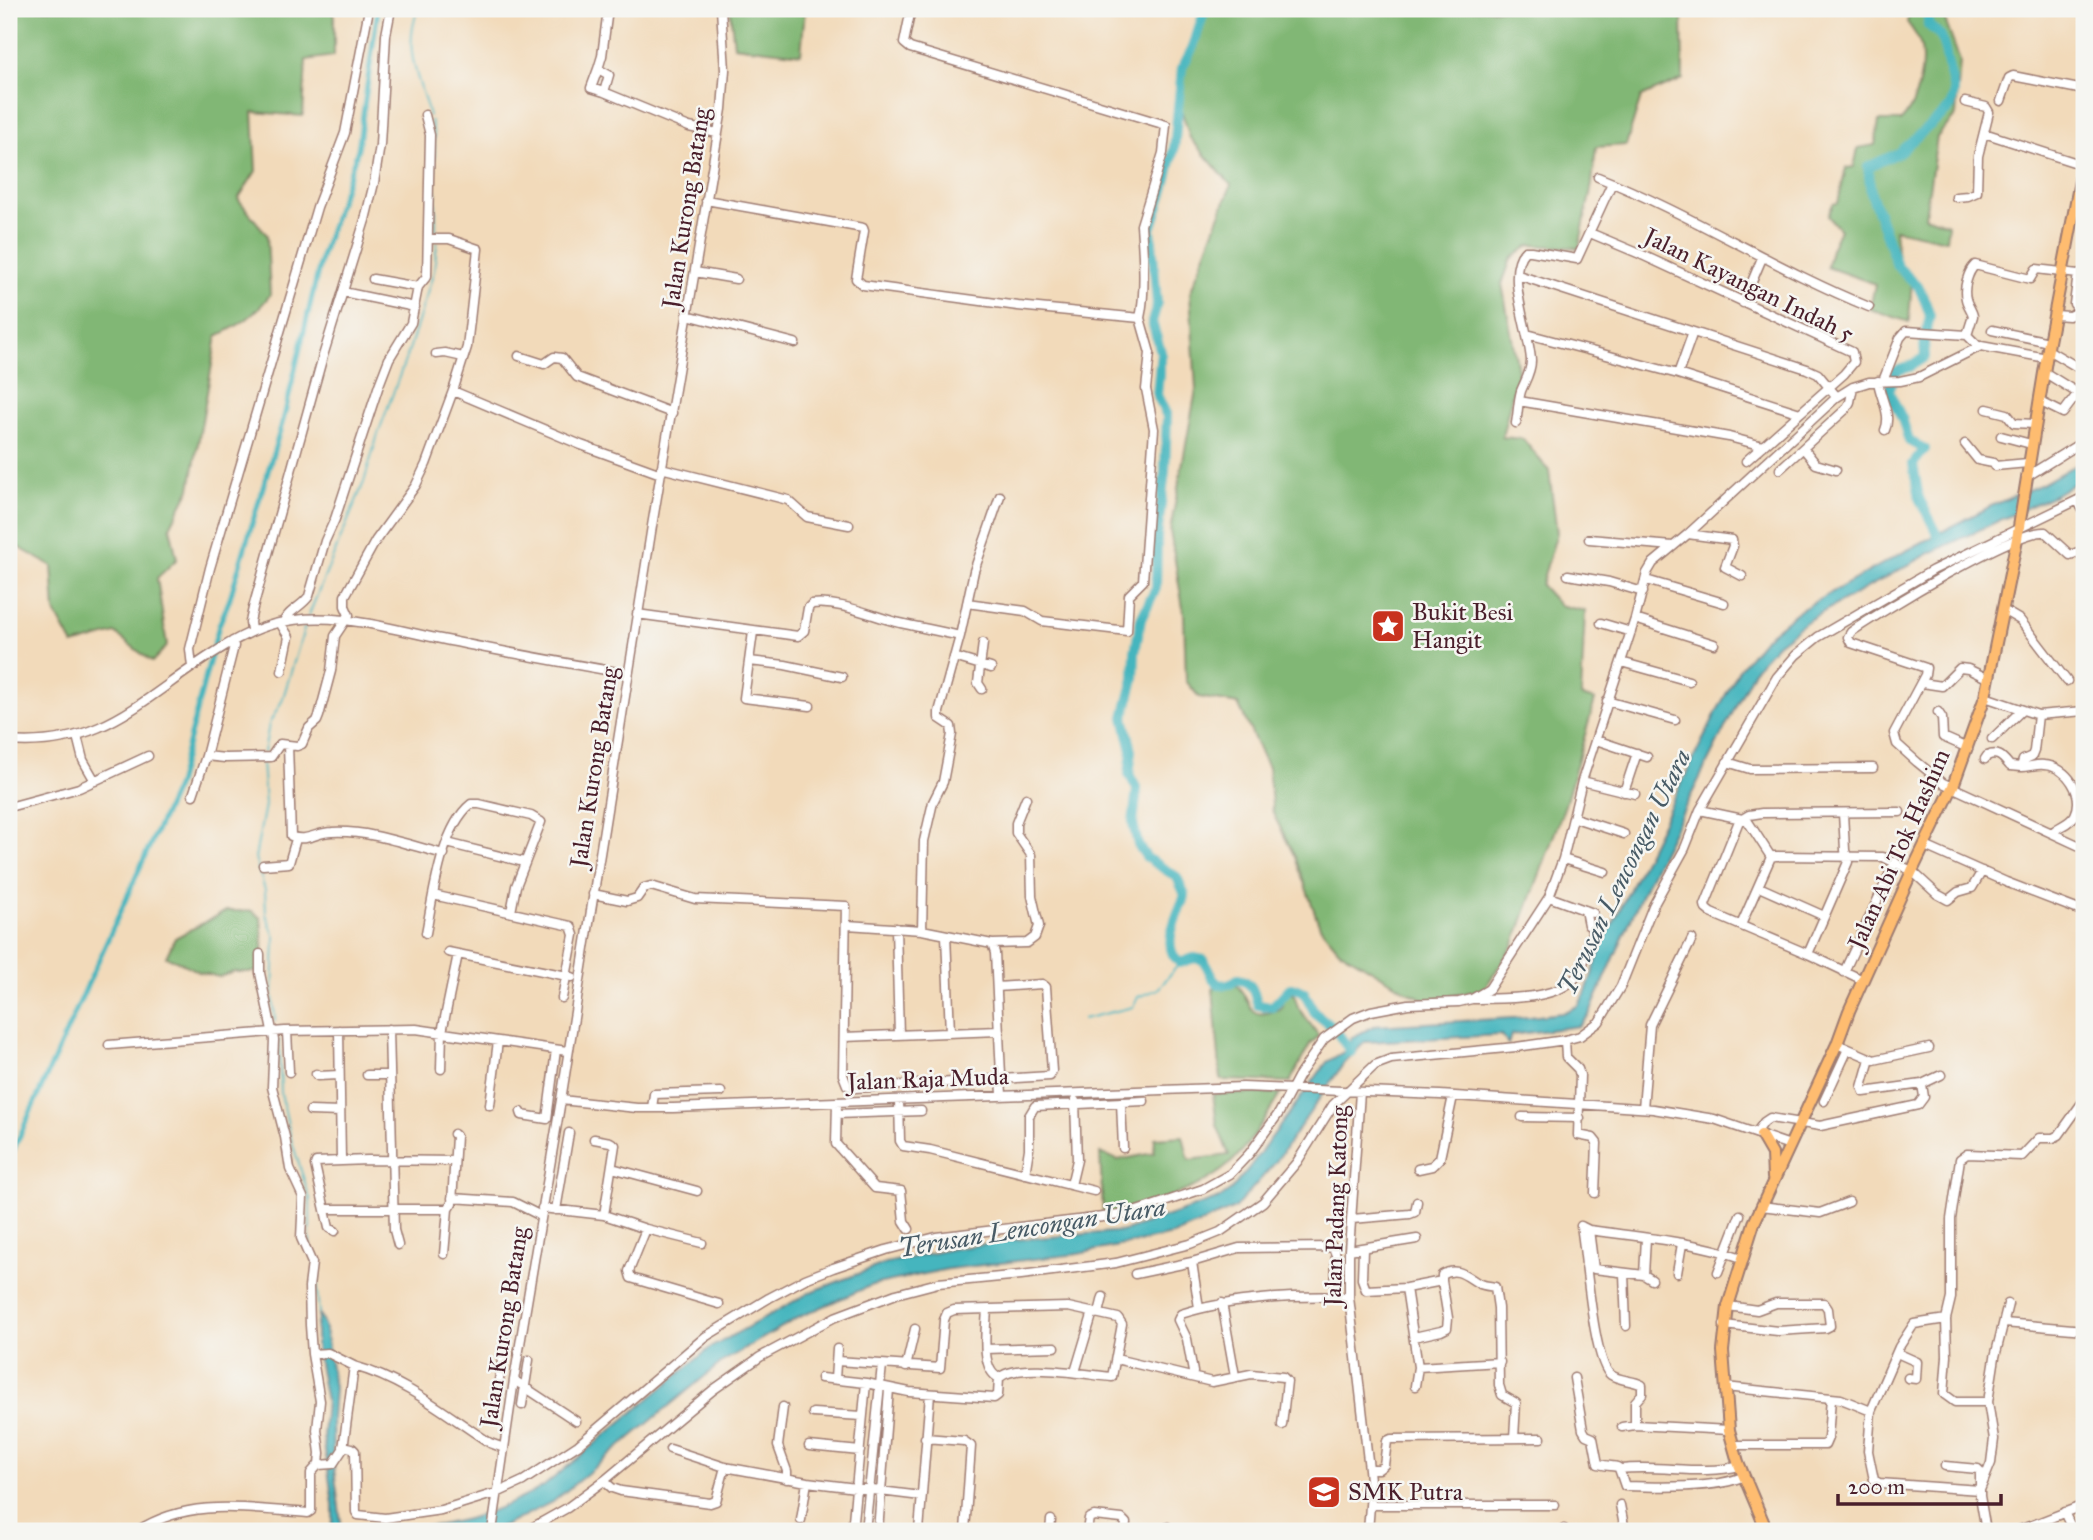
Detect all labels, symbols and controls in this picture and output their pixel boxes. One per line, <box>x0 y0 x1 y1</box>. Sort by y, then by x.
street label: Jalan Kurong Batang <box>655 105 717 313</box>
street label: Jalan Kayangan Indah 5 <box>1636 220 1859 349</box>
place label: Bukit Besi Hangit <box>1412 597 1514 655</box>
place icon: Bukit Besi Hangit <box>1369 607 1407 645</box>
street label: Jalan Kurong Batang <box>563 664 625 872</box>
water label: Terusan Lencongan Utara <box>1550 744 1698 1000</box>
street label: Jalan Abi Tok Hashim <box>1840 744 1957 957</box>
street label: Jalan Raja Muda <box>844 1061 1010 1097</box>
street label: Jalan Padang Katong <box>1317 1104 1355 1310</box>
water label: Terusan Lencongan Utara <box>896 1190 1168 1264</box>
street label: Jalan Kurong Batang <box>473 1224 535 1432</box>
scale bar <box>1838 1463 2000 1507</box>
school or university icon: SMK Putra <box>1305 1473 1343 1511</box>
text: 200 m <box>1848 1474 1905 1500</box>
place label: SMK Putra <box>1348 1477 1464 1507</box>

